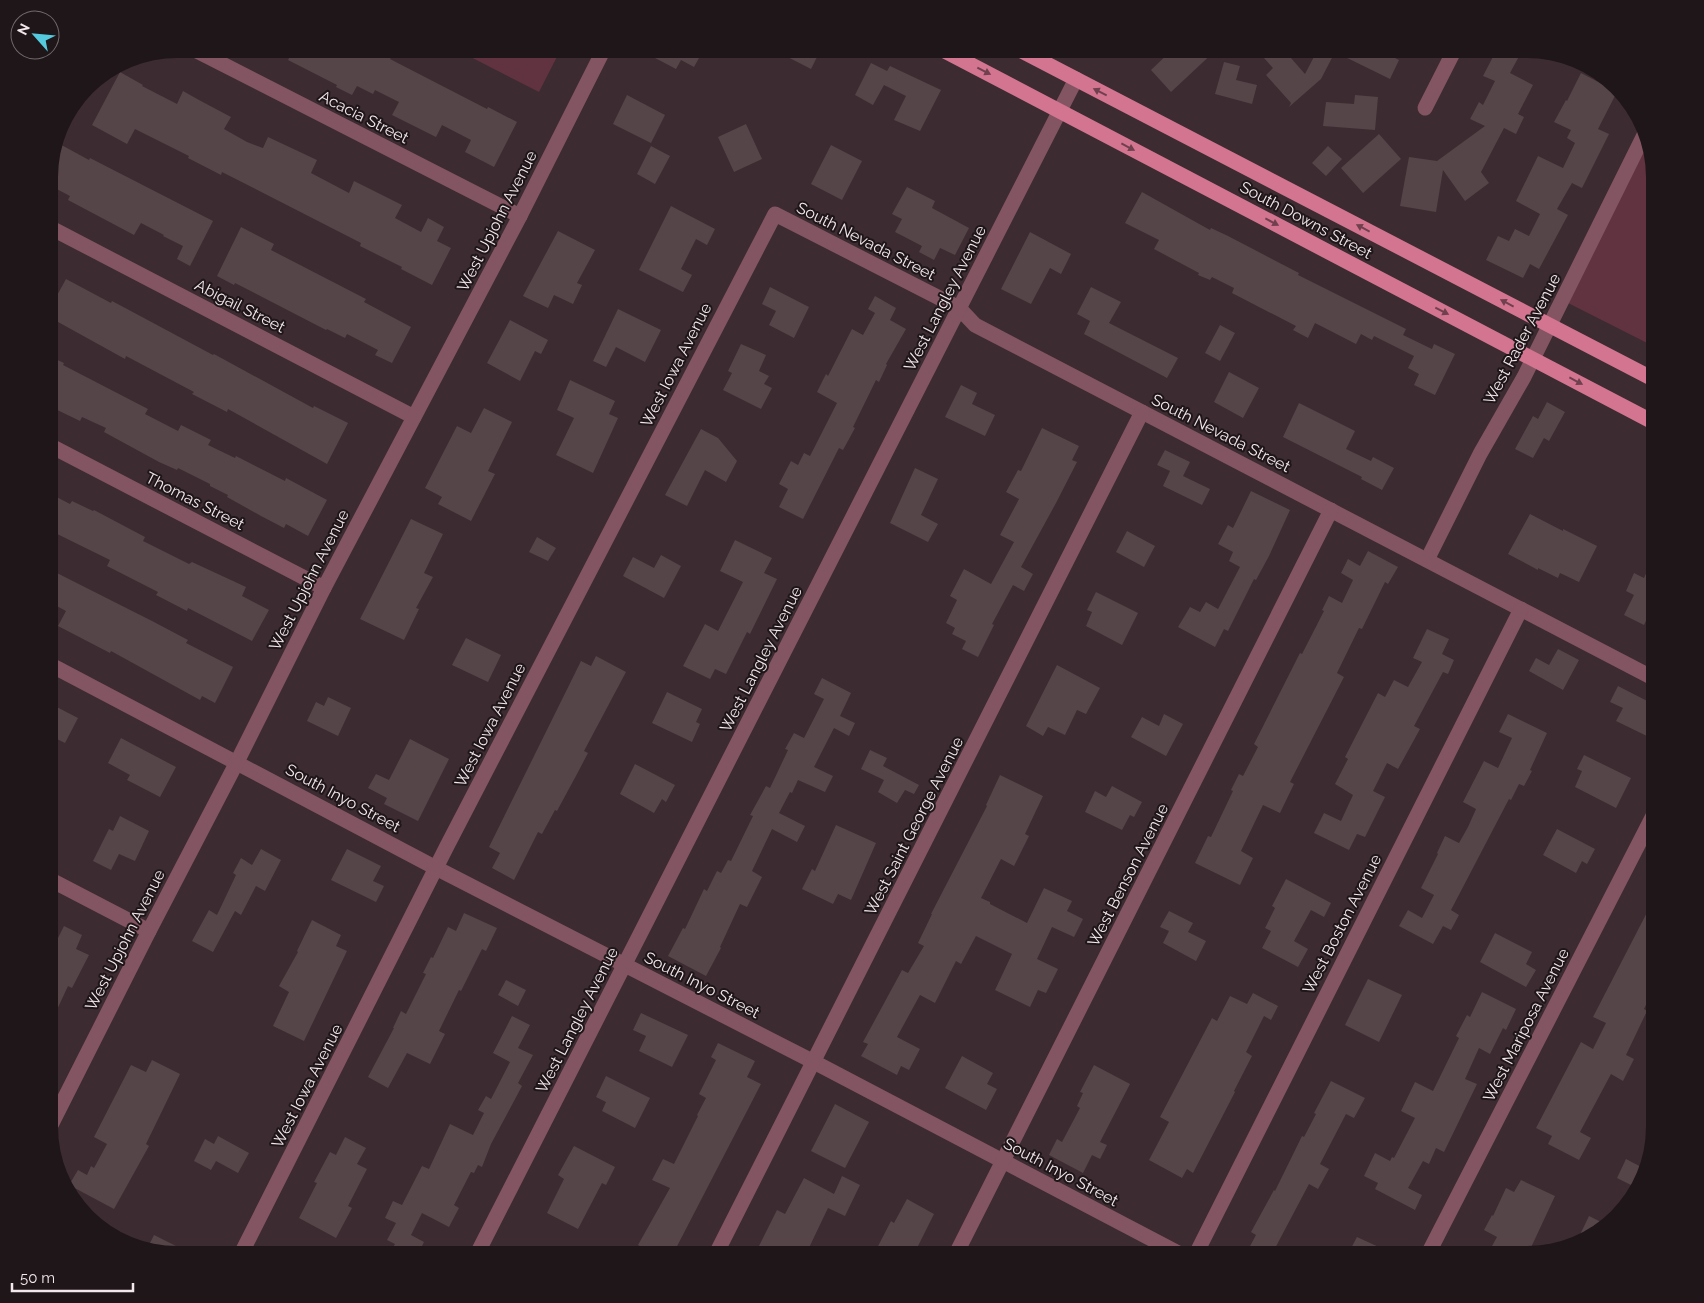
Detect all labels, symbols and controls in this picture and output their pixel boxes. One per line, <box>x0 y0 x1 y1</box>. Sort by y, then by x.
north arrow <box>10 10 60 60</box>
text: N <box>14 21 33 37</box>
one-way arrow <box>977 67 991 75</box>
street label: Acacia Street <box>316 86 412 148</box>
one-way arrow <box>1093 88 1107 96</box>
one-way arrow <box>1121 142 1135 151</box>
street label: West Upjohn Avenue <box>453 147 541 295</box>
street label: South Downs Street <box>1237 177 1376 263</box>
street label: South Nevada Street <box>794 198 939 284</box>
one-way arrow <box>1265 218 1279 226</box>
street label: West Langley Avenue <box>900 222 990 374</box>
one-way arrow <box>1356 224 1370 232</box>
street label: West Rader Avenue <box>1479 270 1565 408</box>
street label: Abigail Street <box>192 275 289 337</box>
one-way arrow <box>1500 299 1514 307</box>
street label: West Iowa Avenue <box>637 300 715 430</box>
one-way arrow <box>1435 307 1449 315</box>
one-way arrow <box>1569 377 1583 385</box>
street label: South Nevada Street <box>1149 390 1294 476</box>
street label: Thomas Street <box>142 468 248 534</box>
street label: West Upjohn Avenue <box>265 506 353 654</box>
street label: West Langley Avenue <box>716 583 806 735</box>
street label: West Iowa Avenue <box>451 660 529 790</box>
street label: West Saint George Avenue <box>861 734 967 918</box>
street label: South Inyo Street <box>282 760 404 836</box>
street label: West Benson Avenue <box>1084 800 1172 950</box>
street label: West Boston Avenue <box>1299 851 1385 997</box>
street label: West Upjohn Avenue <box>81 866 169 1014</box>
street label: West Langley Avenue <box>532 944 622 1096</box>
street label: West Mariposa Avenue <box>1479 945 1573 1105</box>
street label: South Inyo Street <box>641 948 763 1023</box>
street label: West Iowa Avenue <box>268 1021 346 1151</box>
street label: South Inyo Street <box>1000 1134 1122 1210</box>
scale bar <box>12 1260 134 1292</box>
text: 50 m <box>20 1269 55 1287</box>

